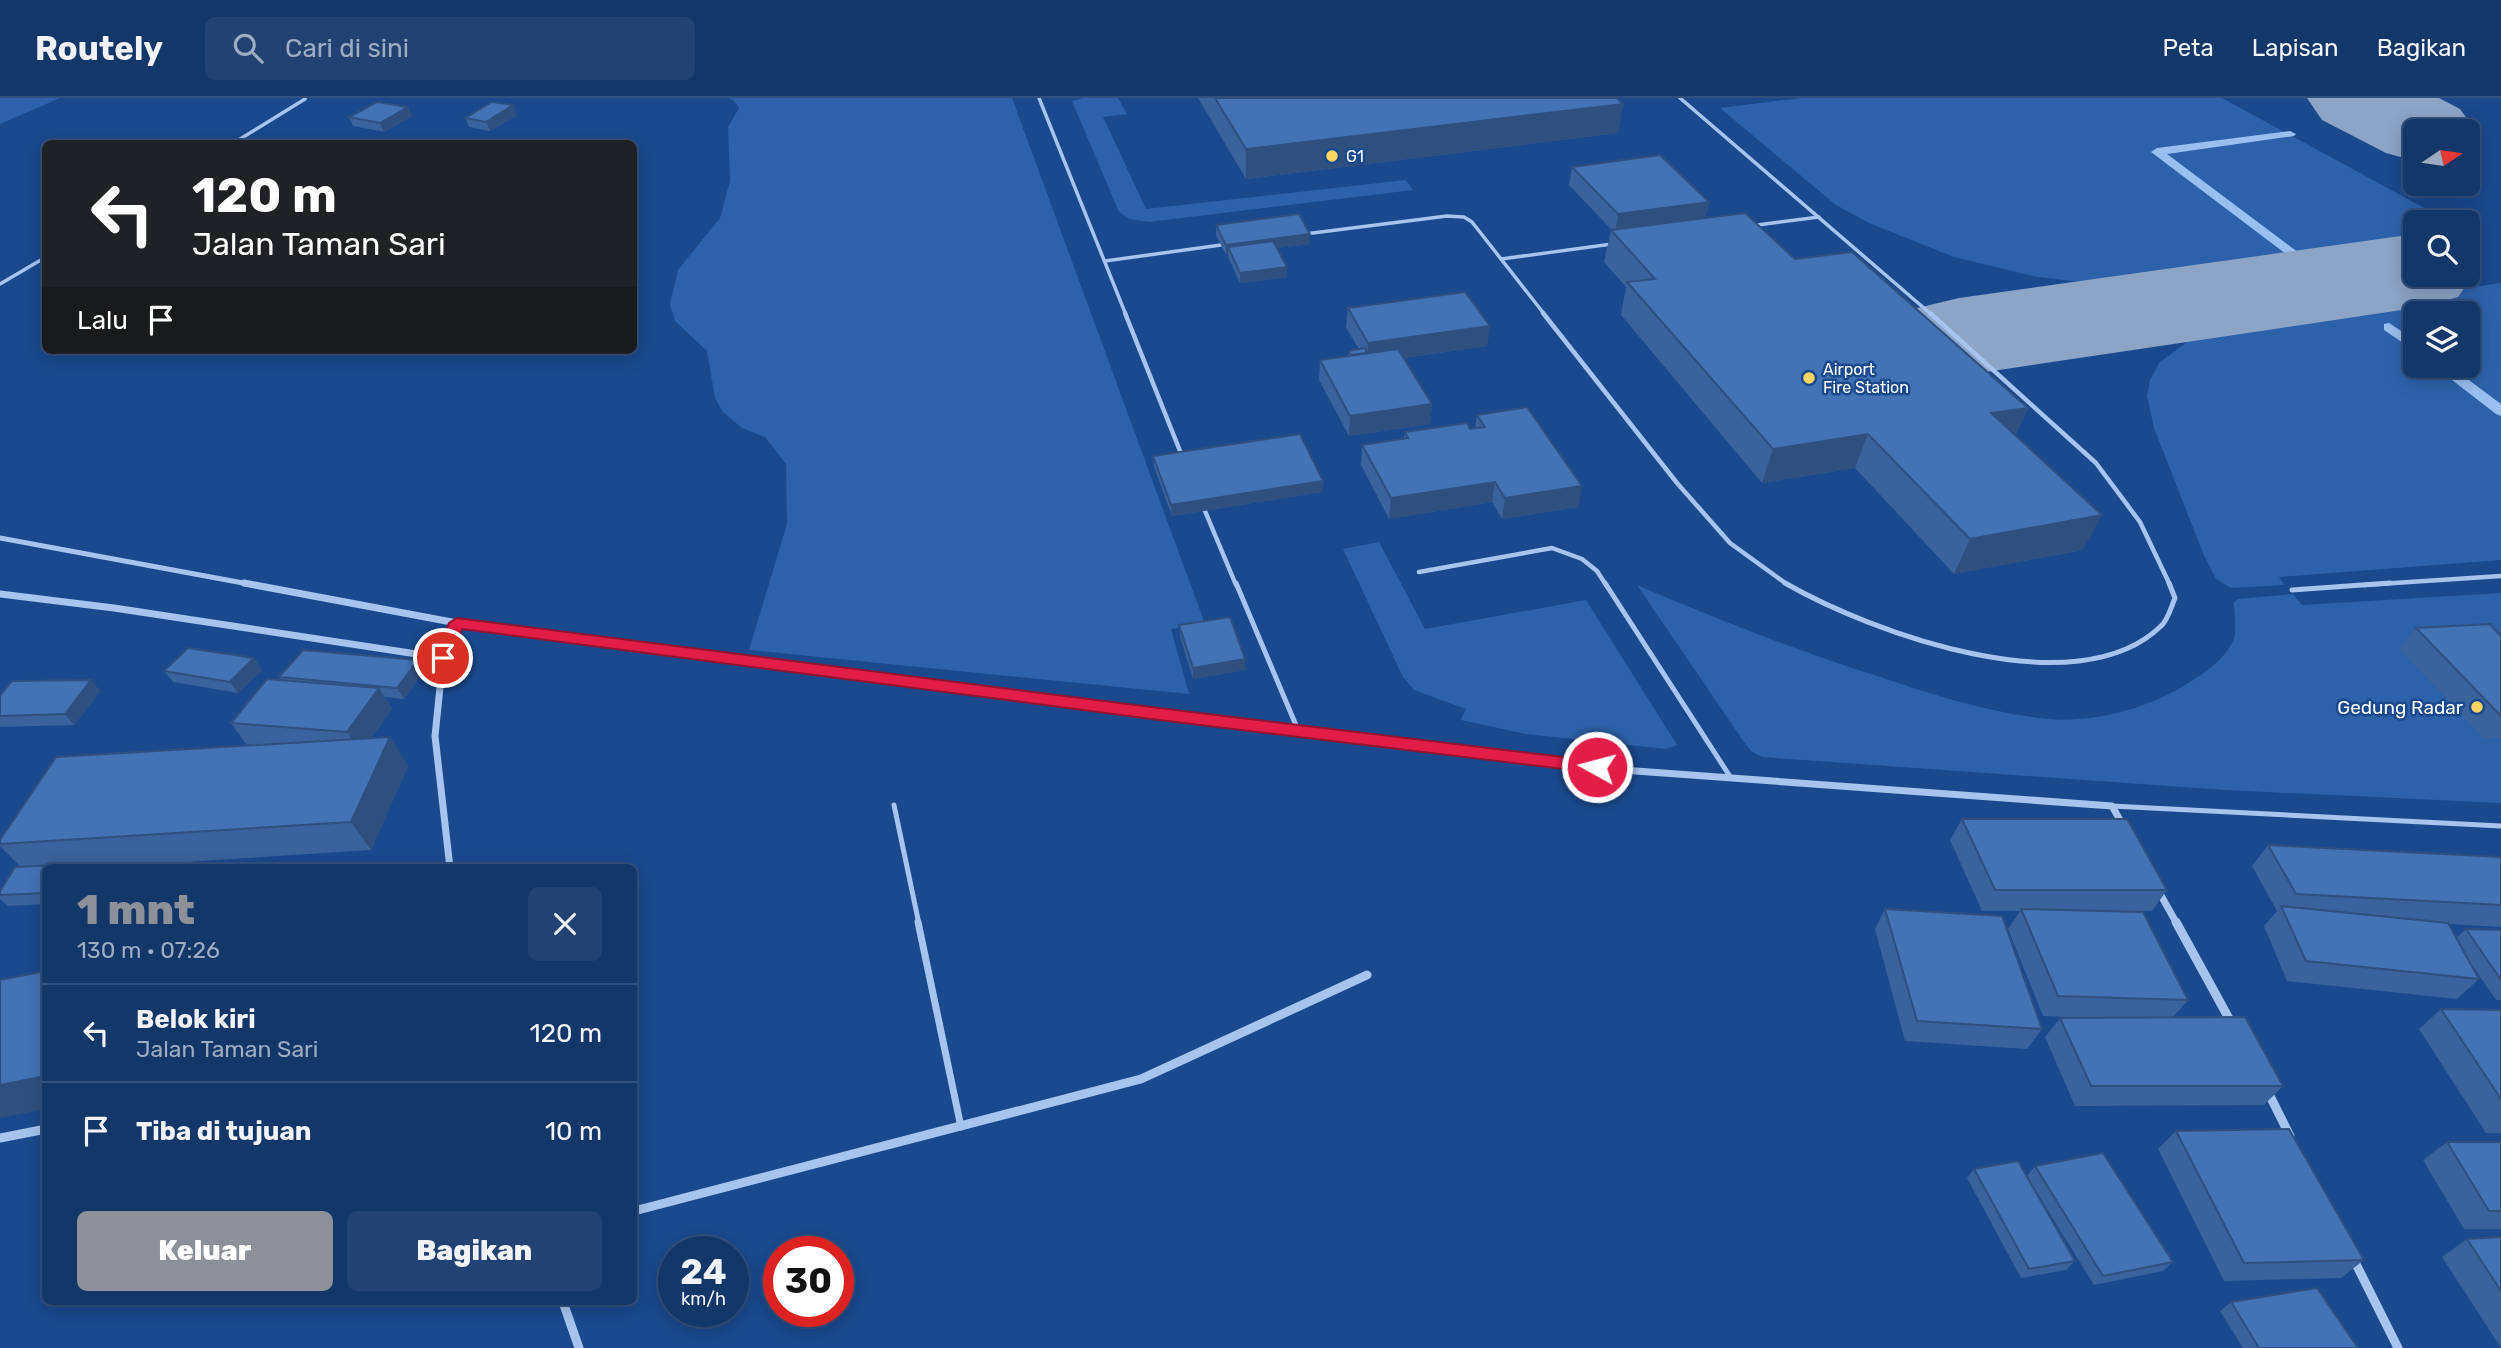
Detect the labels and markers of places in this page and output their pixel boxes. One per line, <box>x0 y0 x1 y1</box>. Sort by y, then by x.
place label: G1 <box>1346 147 1364 166</box>
marker: G1 <box>1324 148 1340 164</box>
place label: Airport Fire Station <box>1823 360 1909 397</box>
marker: Airport Fire Station <box>1801 370 1817 386</box>
pin <box>413 628 473 688</box>
place label: Gedung Radar <box>2337 696 2464 719</box>
marker: Gedung Radar <box>2469 699 2485 715</box>

